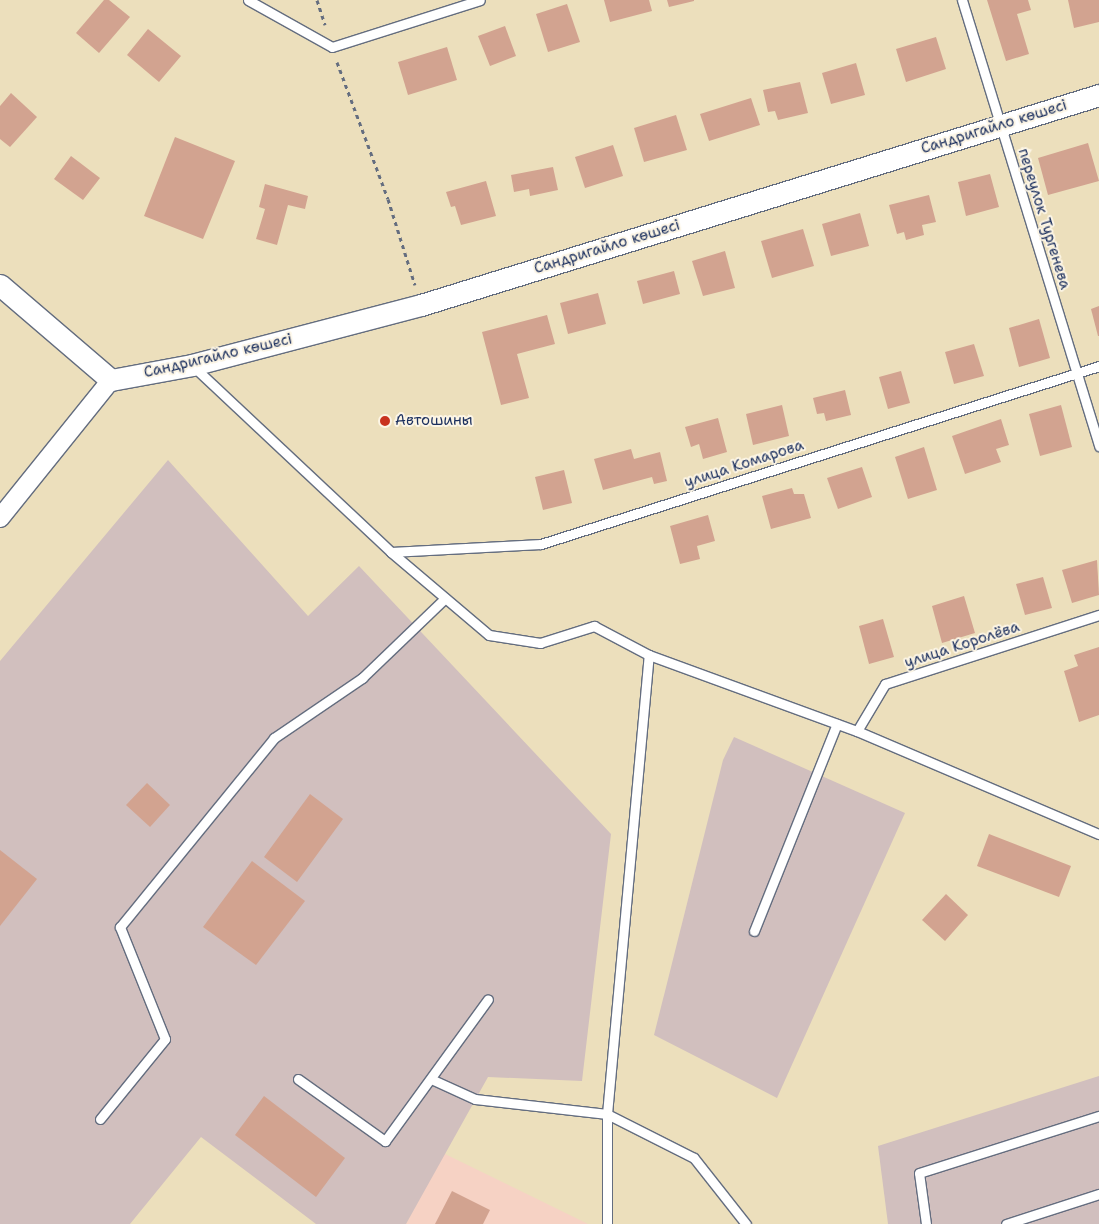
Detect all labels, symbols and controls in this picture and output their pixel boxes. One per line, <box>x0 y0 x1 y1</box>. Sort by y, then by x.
street label: Сандригайло көшесі <box>919 96 1069 158</box>
street label: переулок Тургенева <box>1014 146 1074 292</box>
street label: Сандригайло көшесі <box>532 216 682 278</box>
street label: Сандригайло көшесі <box>142 330 294 382</box>
place label: Автошины <box>395 412 473 430</box>
marker: Автошины <box>379 415 391 427</box>
street label: улица Комарова <box>682 436 806 492</box>
street label: улица Королёва <box>902 618 1022 672</box>

